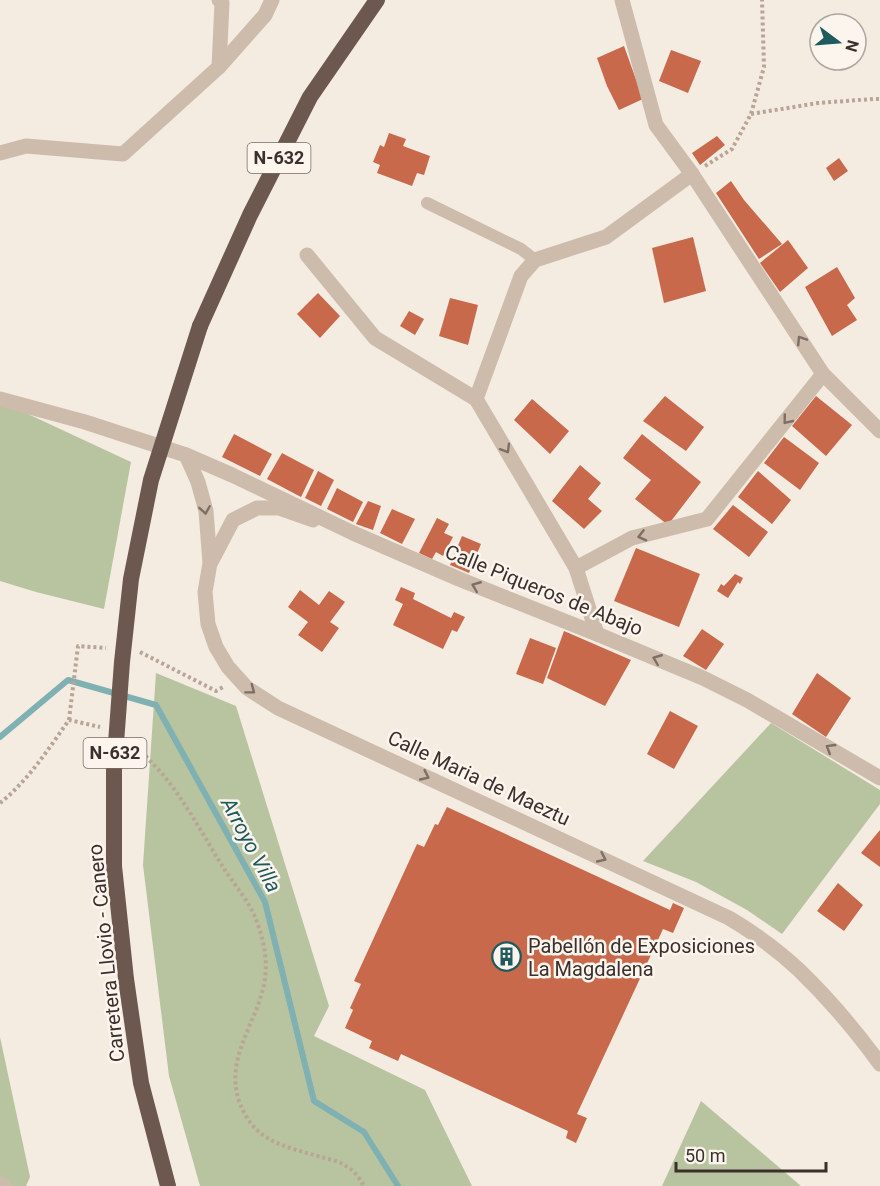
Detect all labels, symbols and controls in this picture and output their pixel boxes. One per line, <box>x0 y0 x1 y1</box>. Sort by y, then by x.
north arrow <box>808 12 868 72</box>
text: N <box>841 38 863 54</box>
road number: N-632 <box>248 143 310 173</box>
one-way arrow <box>797 336 808 347</box>
one-way arrow <box>783 413 794 424</box>
one-way arrow <box>498 443 510 453</box>
one-way arrow <box>198 505 211 515</box>
one-way arrow <box>637 528 647 541</box>
street label: Calle Piqueros de Abajo <box>442 539 646 641</box>
one-way arrow <box>471 581 482 593</box>
one-way arrow <box>652 654 663 666</box>
one-way arrow <box>244 682 255 693</box>
street label: Calle Maria de Maeztu <box>384 725 574 831</box>
road number: N-632 <box>84 738 146 768</box>
one-way arrow <box>826 744 836 756</box>
one-way arrow <box>419 769 430 781</box>
water label: Arroyo Villa <box>216 793 286 896</box>
street label: Carretera Llovio - Canero <box>83 843 129 1063</box>
one-way arrow <box>595 851 606 863</box>
place label: Pabellón de Exposiciones La Magdalena <box>528 934 755 981</box>
building icon: Pabellón de Exposiciones La Magdalena <box>491 941 523 973</box>
scale bar <box>676 1135 826 1173</box>
text: 50 m <box>685 1145 725 1166</box>

